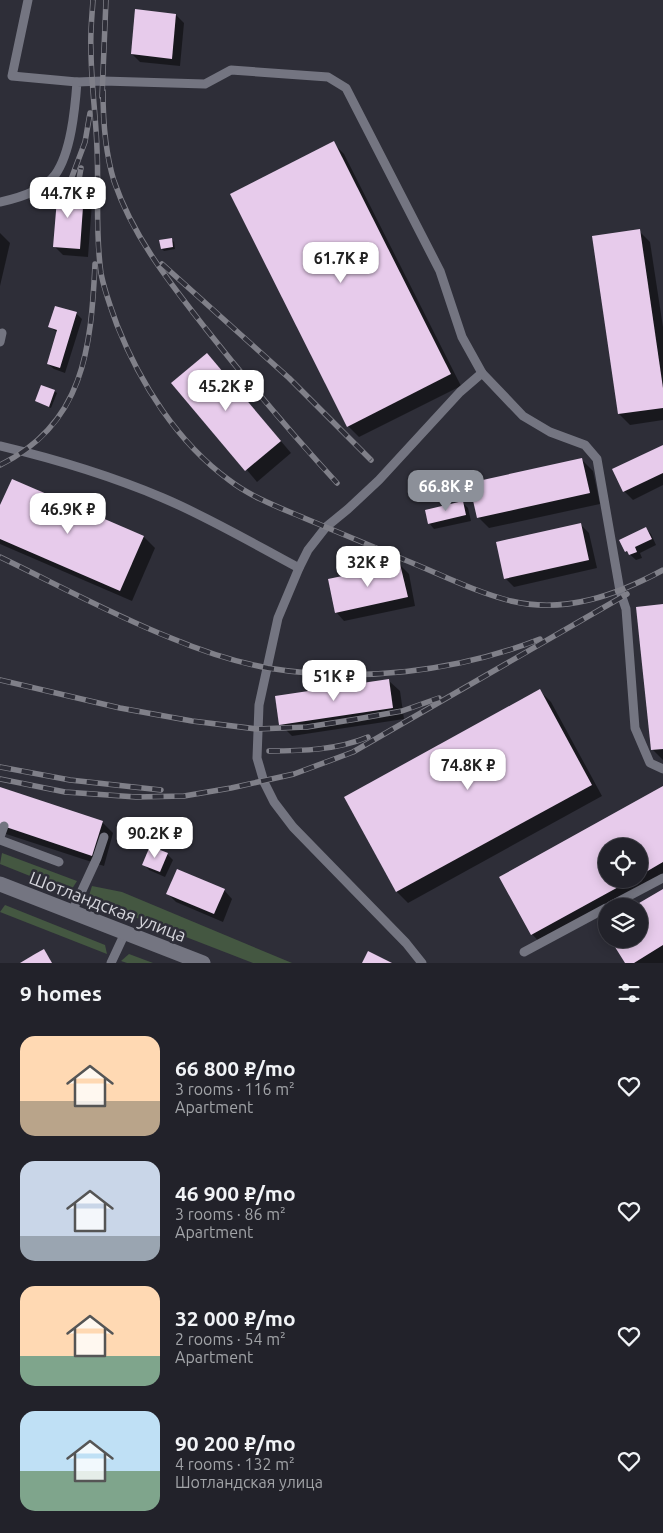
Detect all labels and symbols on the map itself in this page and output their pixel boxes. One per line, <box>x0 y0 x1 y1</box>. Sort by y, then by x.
pin: 44.7K ₽ <box>22 176 114 219</box>
pin: 61.7K ₽ <box>295 242 387 284</box>
pin: 45.2K ₽ <box>180 370 272 412</box>
pin: 66.8K ₽ <box>400 470 492 512</box>
pin: 46.9K ₽ <box>22 492 114 535</box>
pin: 32K ₽ <box>333 546 403 588</box>
pin: 51K ₽ <box>299 660 369 702</box>
pin: 74.8K ₽ <box>422 748 514 791</box>
pin: 90.2K ₽ <box>109 816 201 859</box>
street label: Шотландская улица <box>27 867 189 945</box>

